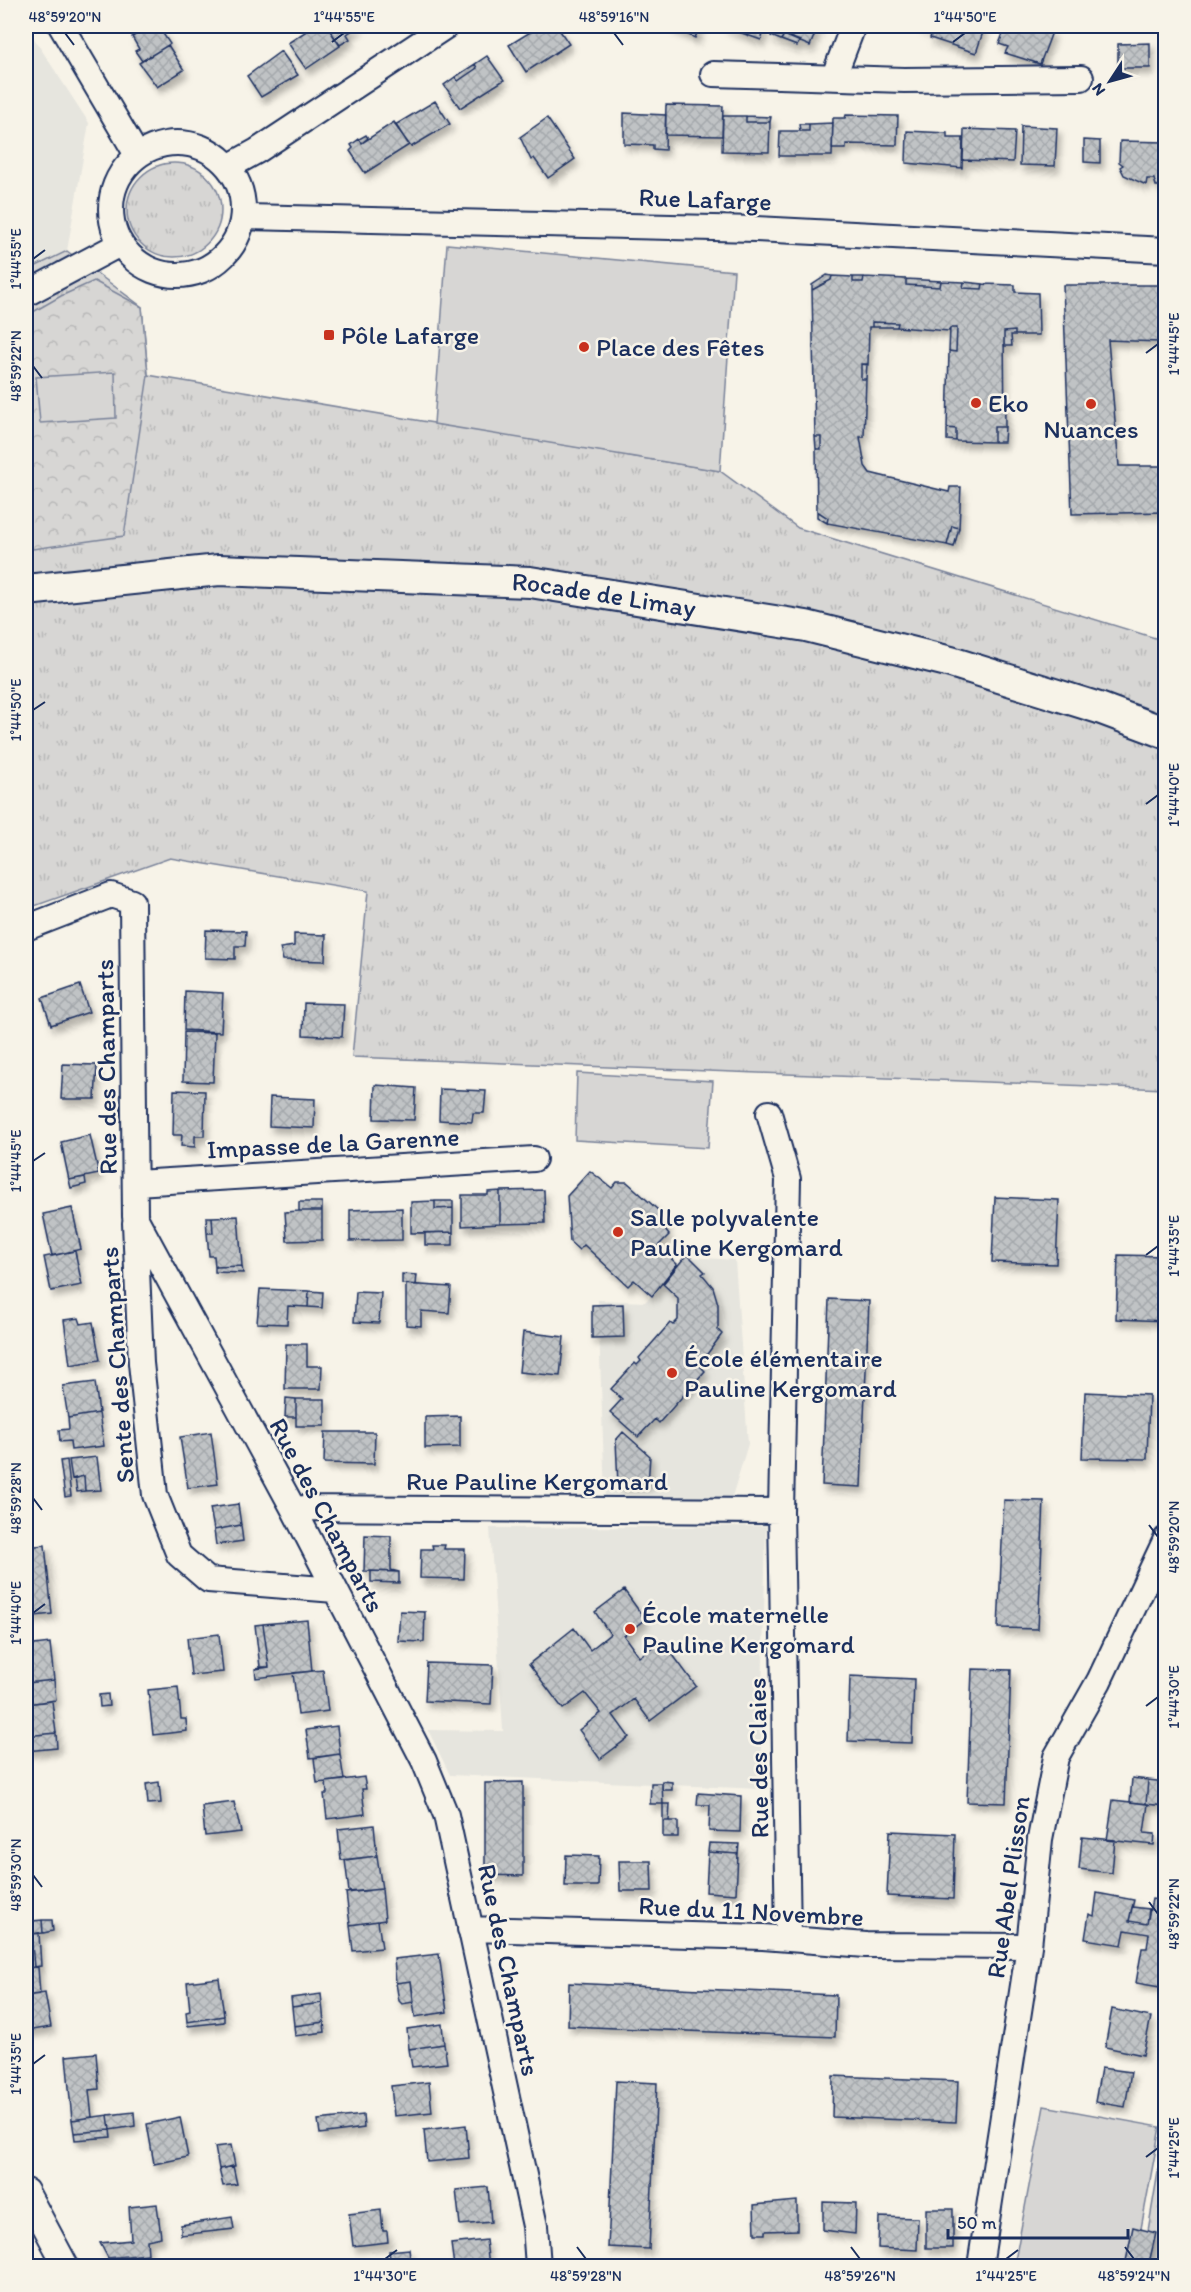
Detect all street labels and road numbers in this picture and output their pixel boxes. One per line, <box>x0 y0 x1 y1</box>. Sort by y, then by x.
street label: Rue Lafarge <box>638 181 772 217</box>
street label: Rocade de Limay <box>511 565 698 624</box>
street label: Rue des Champarts <box>88 959 124 1175</box>
street label: Impasse de la Garenne <box>206 1120 460 1166</box>
street label: Sente des Champarts <box>93 1246 141 1484</box>
street label: Rue des Champarts <box>262 1412 392 1618</box>
street label: Rue Pauline Kergomard <box>406 1465 669 1497</box>
street label: Rue des Claies <box>741 1677 775 1839</box>
street label: Rue Abel Plisson <box>979 1793 1037 1980</box>
street label: Rue des Champarts <box>471 1861 547 2079</box>
street label: Rue du 11 Novembre <box>638 1889 864 1933</box>

